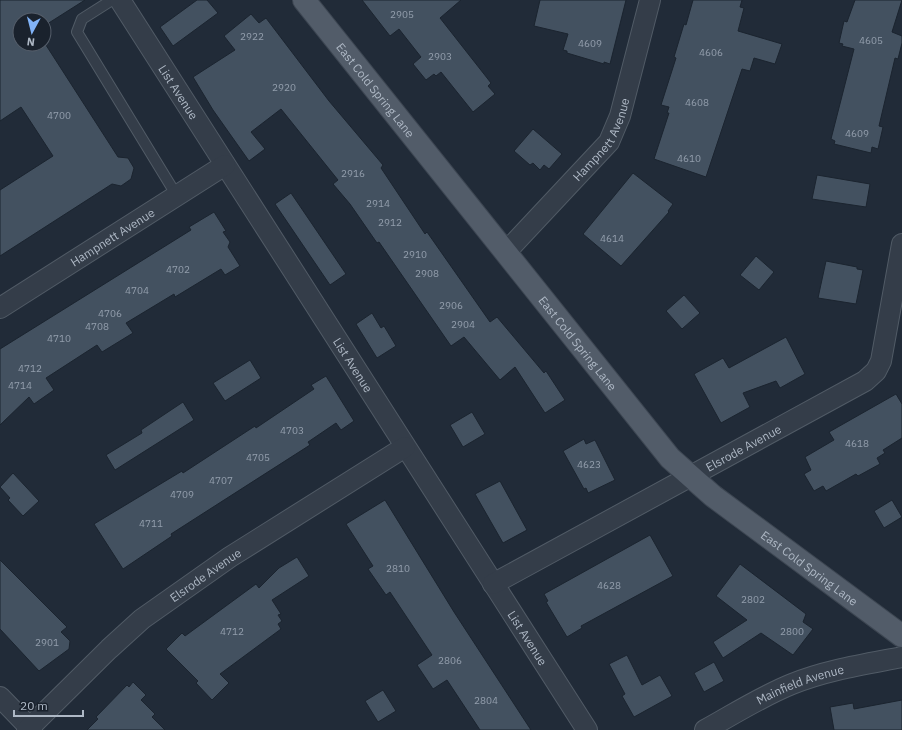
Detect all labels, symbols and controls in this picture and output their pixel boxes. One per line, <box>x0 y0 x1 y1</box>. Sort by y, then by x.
house number: 2905 <box>390 8 414 21</box>
north arrow <box>12 12 52 52</box>
house number: 2922 <box>240 30 264 43</box>
text: N <box>26 34 36 49</box>
house number: 4605 <box>859 34 883 47</box>
house number: 4609 <box>578 37 602 50</box>
street label: East Cold Spring Lane <box>333 40 418 140</box>
house number: 4606 <box>699 46 723 59</box>
house number: 2903 <box>428 50 452 63</box>
street label: List Avenue <box>156 62 202 122</box>
house number: 2920 <box>272 81 296 94</box>
street label: Hampnett Avenue <box>569 96 632 184</box>
house number: 4608 <box>685 96 709 109</box>
house number: 4700 <box>47 109 71 122</box>
house number: 4609 <box>845 127 869 140</box>
house number: 4610 <box>677 152 701 165</box>
house number: 2916 <box>341 167 365 180</box>
house number: 2914 <box>366 197 390 210</box>
street label: Hampnett Avenue <box>67 204 158 269</box>
house number: 2912 <box>378 216 402 229</box>
house number: 4614 <box>600 232 624 245</box>
house number: 2910 <box>403 248 427 261</box>
house number: 4702 <box>166 263 190 276</box>
house number: 2908 <box>415 267 439 280</box>
house number: 4704 <box>125 284 149 297</box>
street label: East Cold Spring Lane <box>536 293 621 394</box>
house number: 2906 <box>439 299 463 312</box>
house number: 4706 <box>98 307 122 320</box>
house number: 2904 <box>451 318 475 331</box>
house number: 4708 <box>85 320 109 333</box>
house number: 4710 <box>47 332 71 345</box>
street label: List Avenue <box>330 335 377 395</box>
house number: 4712 <box>18 362 42 375</box>
house number: 4714 <box>8 379 32 392</box>
street label: Elsrode Avenue <box>703 421 784 474</box>
house number: 4703 <box>280 424 304 437</box>
house number: 4618 <box>845 437 869 450</box>
house number: 4705 <box>246 451 270 464</box>
house number: 4623 <box>577 458 601 471</box>
house number: 4707 <box>209 474 233 487</box>
house number: 4709 <box>170 488 194 501</box>
house number: 4711 <box>139 517 163 530</box>
street label: East Cold Spring Lane <box>758 527 861 609</box>
street label: Elsrode Avenue <box>167 544 244 605</box>
house number: 2810 <box>386 562 410 575</box>
house number: 4628 <box>597 579 621 592</box>
house number: 2802 <box>741 593 765 606</box>
street label: List Avenue <box>505 608 551 668</box>
house number: 4712 <box>220 625 244 638</box>
house number: 2800 <box>780 625 804 638</box>
house number: 2901 <box>35 636 59 649</box>
house number: 2806 <box>438 654 462 667</box>
street label: Mainfield Avenue <box>754 661 846 707</box>
scale bar <box>14 692 83 718</box>
house number: 2804 <box>474 694 498 707</box>
text: 20 m <box>20 698 48 713</box>

